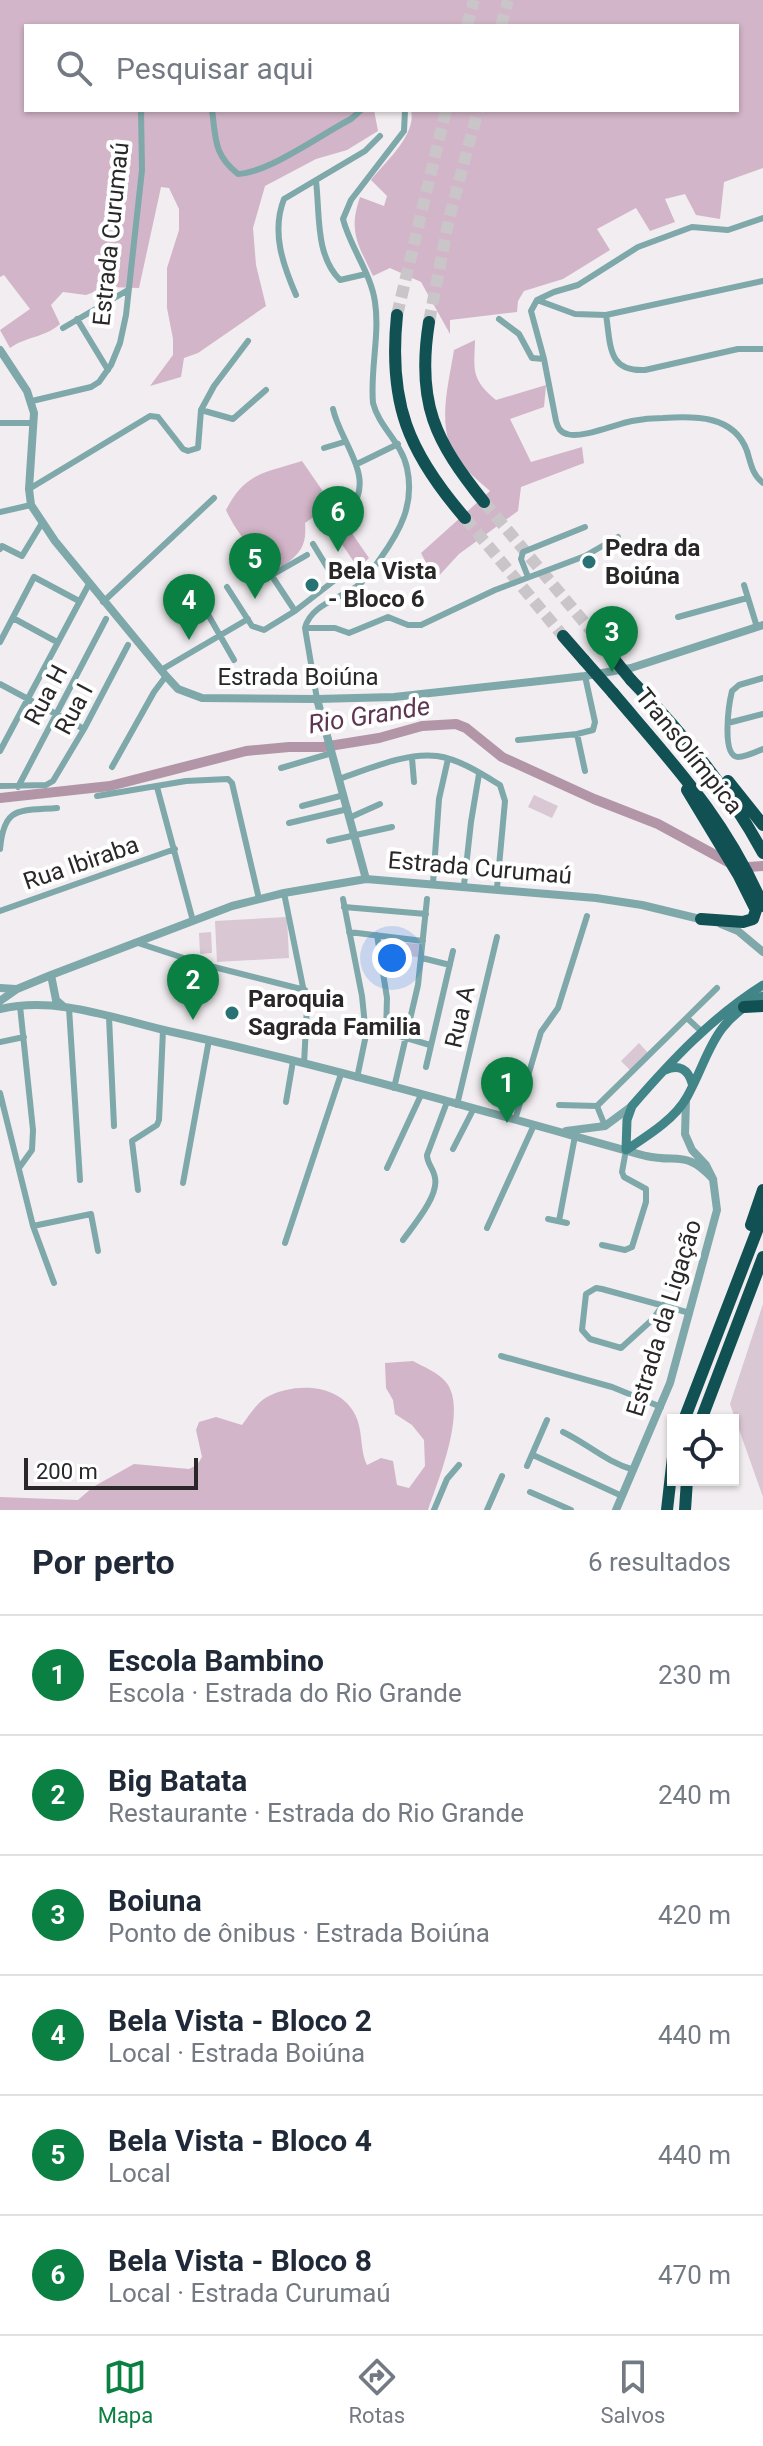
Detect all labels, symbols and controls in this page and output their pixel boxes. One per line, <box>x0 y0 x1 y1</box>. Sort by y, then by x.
search box <box>24 24 739 112</box>
icon: search <box>52 46 96 90</box>
text: Pesquisar aqui <box>116 51 314 86</box>
street label: Estrada Curumaú <box>87 141 135 327</box>
pin: 6 <box>312 486 364 552</box>
pin: 5 <box>229 533 281 599</box>
place label: Pedra da Boiúna <box>605 534 701 590</box>
marker: Pedra da Boiúna <box>580 553 598 571</box>
place label: Bela Vista - Bloco 6 <box>328 557 437 613</box>
pin: 4 <box>163 574 215 640</box>
marker: Bela Vista - Bloco 6 <box>303 576 321 594</box>
pin: 3 <box>586 606 638 672</box>
street label: Rua H <box>19 660 73 730</box>
street label: Estrada Boiúna <box>217 663 379 691</box>
street label: Rua I <box>49 679 99 739</box>
street label: TransOlímpica <box>630 682 748 820</box>
water label: Rio Grande <box>306 691 432 739</box>
street label: Rua Ibiraba <box>20 830 142 896</box>
street label: Estrada Curumaú <box>387 846 573 890</box>
your location <box>372 938 412 978</box>
pin: 2 <box>167 954 219 1020</box>
street label: Rua A <box>439 983 481 1051</box>
place label: Paroquia Sagrada Familia <box>248 985 421 1041</box>
marker: Paroquia Sagrada Familia <box>223 1004 241 1022</box>
pin: 1 <box>481 1057 533 1123</box>
street label: Estrada da Ligação <box>621 1216 707 1420</box>
map controls <box>667 1414 739 1486</box>
button: locate <box>667 1414 739 1486</box>
scale bar <box>24 1454 198 1490</box>
text: 200 m <box>36 1459 98 1484</box>
text: Por perto <box>32 1542 175 1582</box>
text: 6 resultados <box>588 1547 731 1577</box>
text: Escola Bambino <box>108 1643 324 1678</box>
text: 1 <box>51 1660 65 1690</box>
text: 230 m <box>658 1660 731 1690</box>
text: Escola · Estrada do Rio Grande <box>108 1678 462 1708</box>
text: Big Batata <box>108 1763 247 1798</box>
text: 2 <box>51 1780 65 1810</box>
text: 240 m <box>658 1780 731 1810</box>
text: Restaurante · Estrada do Rio Grande <box>108 1798 524 1828</box>
text: Boiuna <box>108 1883 202 1918</box>
text: 3 <box>51 1900 65 1930</box>
text: 420 m <box>658 1900 731 1930</box>
text: Ponto de ônibus · Estrada Boiúna <box>108 1918 490 1948</box>
text: Bela Vista - Bloco 2 <box>108 2003 372 2038</box>
text: 4 <box>51 2020 65 2050</box>
text: 440 m <box>658 2020 731 2050</box>
text: Local · Estrada Boiúna <box>108 2038 365 2068</box>
text: Bela Vista - Bloco 4 <box>108 2123 372 2158</box>
text: 5 <box>51 2140 65 2170</box>
text: 440 m <box>658 2140 731 2170</box>
text: Local <box>108 2158 171 2188</box>
text: Bela Vista - Bloco 8 <box>108 2243 372 2278</box>
text: 6 <box>51 2260 65 2290</box>
text: 470 m <box>658 2260 731 2290</box>
text: Local · Estrada Curumaú <box>108 2278 391 2308</box>
tab: Mapa <box>98 2355 153 2428</box>
tab: Rotas <box>349 2355 405 2428</box>
tab: Salvos <box>601 2355 665 2428</box>

